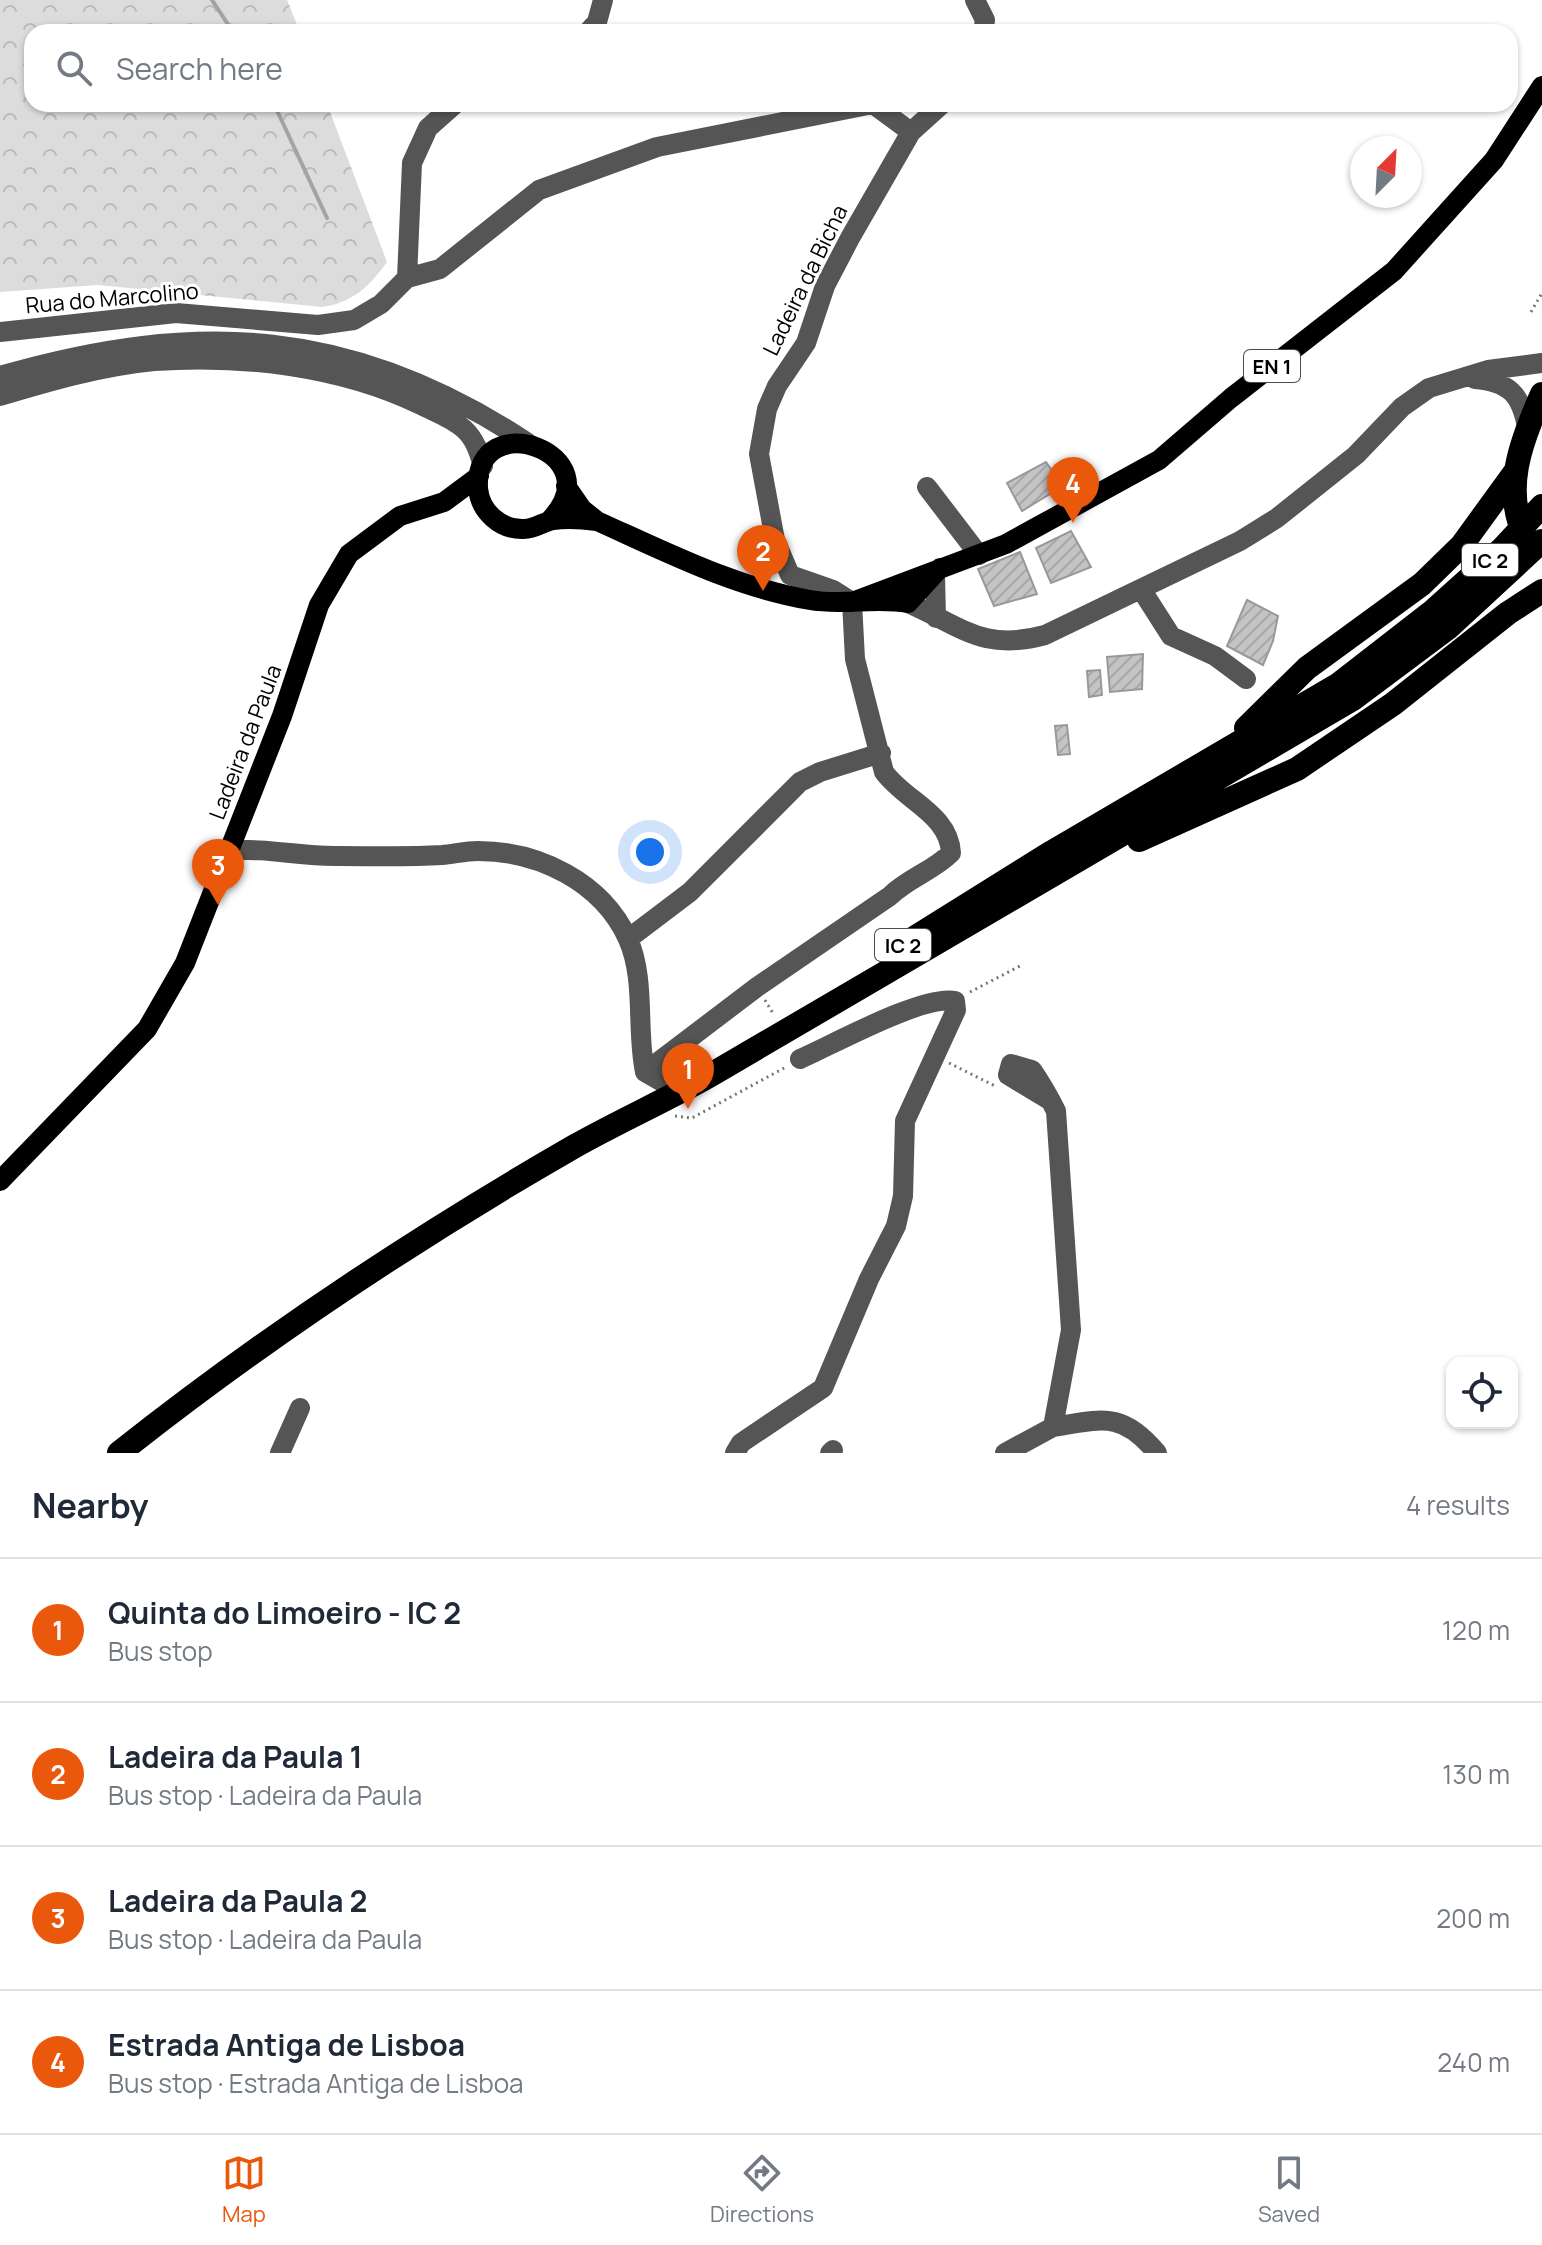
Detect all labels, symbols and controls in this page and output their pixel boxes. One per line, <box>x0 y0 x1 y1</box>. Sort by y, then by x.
search box <box>24 24 1518 112</box>
icon: search <box>52 46 96 90</box>
text: Search here <box>116 48 283 89</box>
north arrow <box>1350 136 1422 208</box>
street label: Ladeira da Bicha <box>755 200 855 360</box>
street label: Rua do Marcolino <box>24 275 200 321</box>
road number: EN 1 <box>1244 350 1300 382</box>
pin: 4 <box>1047 457 1099 523</box>
pin: 2 <box>737 525 789 591</box>
road number: IC 2 <box>1462 544 1518 576</box>
street label: Ladeira da Paula <box>202 660 288 824</box>
your location <box>630 832 670 872</box>
pin: 3 <box>192 839 244 905</box>
road number: IC 2 <box>875 929 931 961</box>
pin: 1 <box>662 1043 714 1109</box>
map controls <box>1446 1357 1518 1429</box>
button: locate <box>1446 1357 1518 1429</box>
text: Nearby <box>32 1482 148 1528</box>
text: 4 results <box>1406 1487 1510 1523</box>
text: Quinta do Limoeiro - IC 2 <box>108 1592 461 1633</box>
text: 1 <box>52 1612 64 1648</box>
text: 120 m <box>1442 1612 1510 1648</box>
text: Bus stop <box>108 1633 213 1669</box>
text: Ladeira da Paula 1 <box>108 1736 363 1777</box>
text: 2 <box>50 1756 66 1792</box>
text: 130 m <box>1442 1756 1510 1792</box>
text: Bus stop · Ladeira da Paula <box>108 1777 422 1813</box>
text: Ladeira da Paula 2 <box>108 1880 367 1921</box>
text: 3 <box>50 1900 66 1936</box>
text: 200 m <box>1436 1900 1510 1936</box>
text: Bus stop · Ladeira da Paula <box>108 1921 422 1957</box>
text: Estrada Antiga de Lisboa <box>108 2024 465 2065</box>
text: 4 <box>50 2044 66 2080</box>
text: 240 m <box>1437 2044 1510 2080</box>
text: Bus stop · Estrada Antiga de Lisboa <box>108 2065 524 2101</box>
tab: Map <box>222 2151 266 2229</box>
tab: Directions <box>710 2151 814 2229</box>
tab: Saved <box>1258 2151 1320 2229</box>

